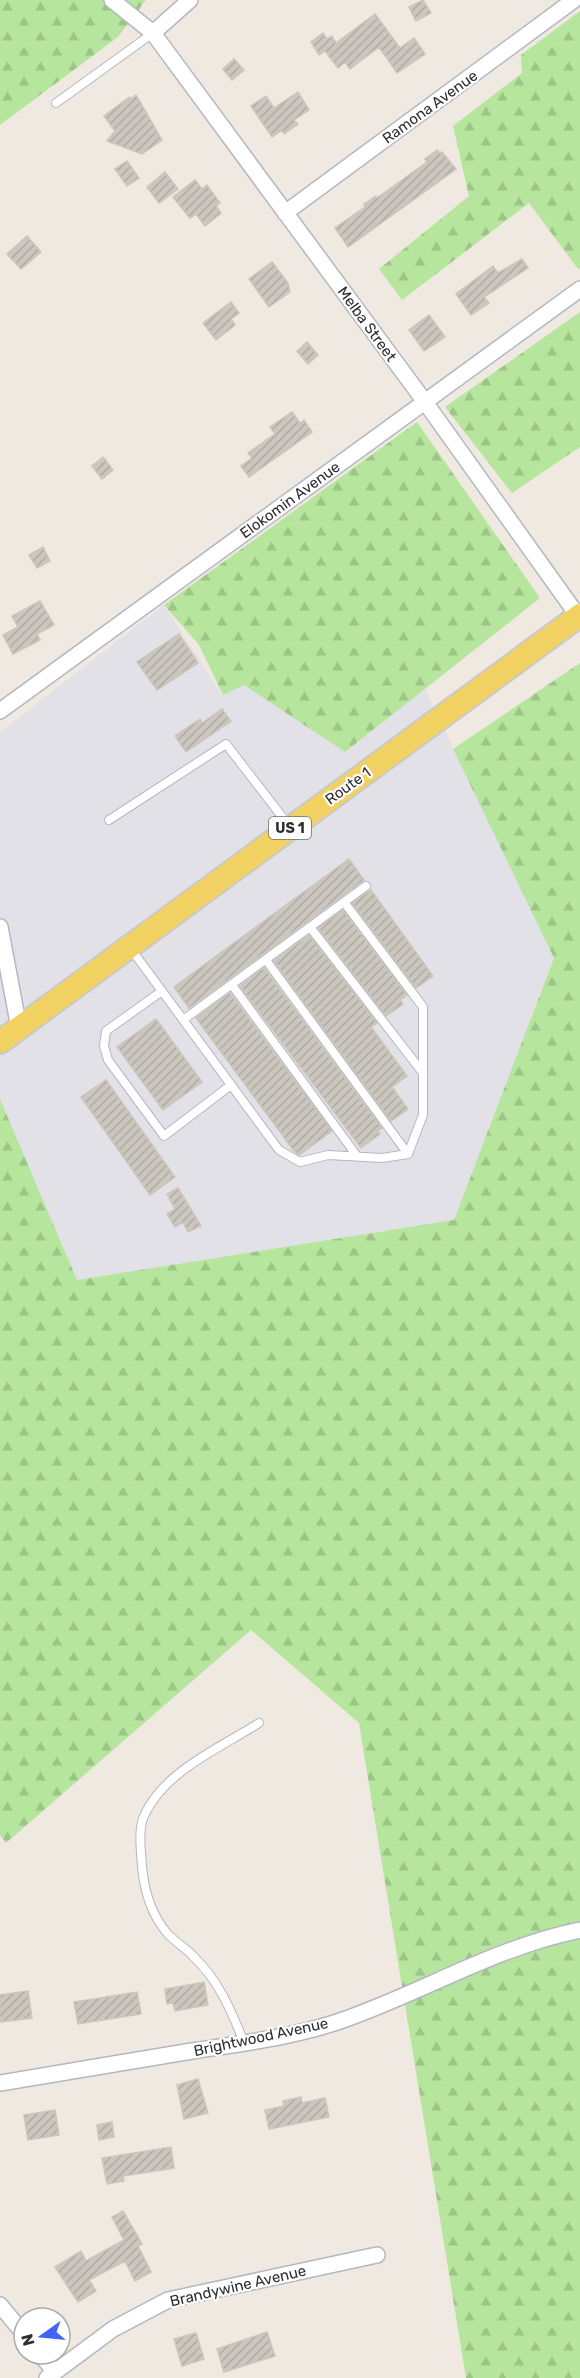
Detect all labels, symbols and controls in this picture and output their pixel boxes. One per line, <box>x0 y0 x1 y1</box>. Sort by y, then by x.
street label: Ramona Avenue <box>379 66 481 148</box>
street label: Melba Street <box>334 283 400 365</box>
street label: Elokomin Avenue <box>236 458 344 542</box>
street label: Route 1 <box>322 764 374 808</box>
road number: US 1 <box>269 817 311 839</box>
street label: Brightwood Avenue <box>192 2014 330 2060</box>
street label: Brandywine Avenue <box>168 2262 308 2310</box>
north arrow <box>12 2306 72 2366</box>
text: N <box>17 2332 39 2348</box>

